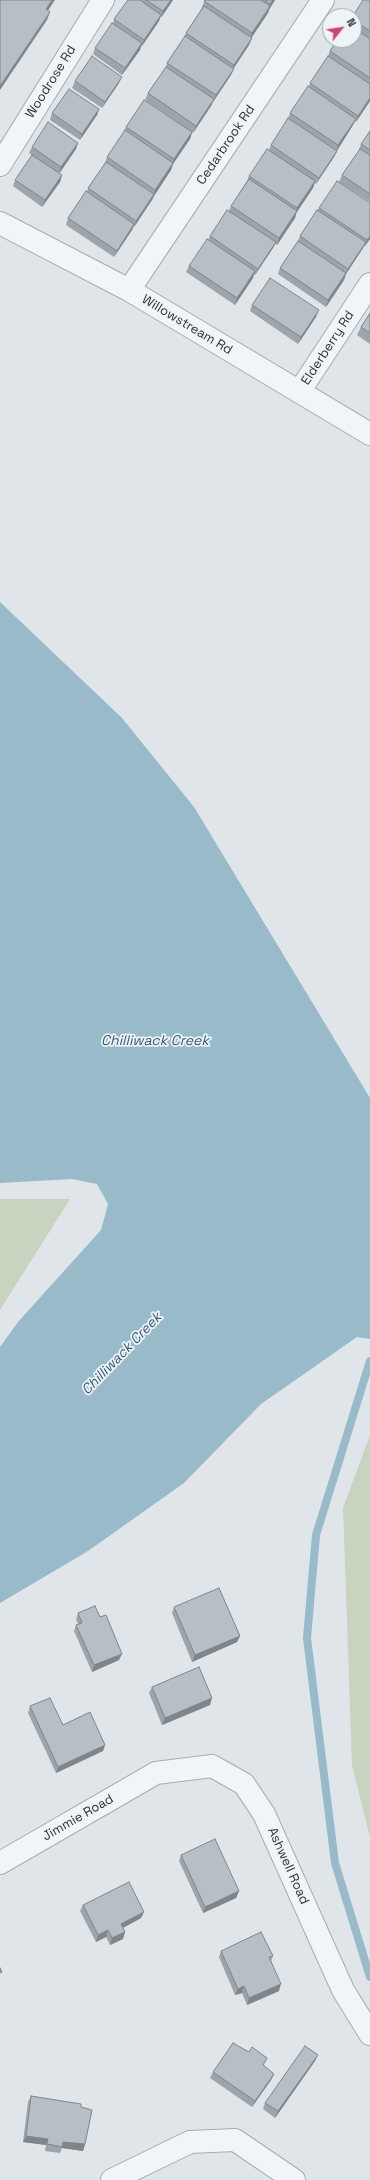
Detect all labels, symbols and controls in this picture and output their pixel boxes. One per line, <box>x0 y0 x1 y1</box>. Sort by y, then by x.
north arrow <box>322 8 362 48</box>
text: N <box>344 16 359 29</box>
street label: Woodrose Rd <box>22 43 80 121</box>
street label: Cedarbrook Rd <box>194 102 258 188</box>
street label: Willowstream Rd <box>139 292 235 358</box>
street label: Elderberry Rd <box>298 308 358 388</box>
water label: Chilliwack Creek <box>101 1033 209 1049</box>
water label: Chilliwack Creek <box>78 1309 166 1399</box>
street label: Jimmie Road <box>40 1791 116 1845</box>
street label: Ashwell Road <box>264 1825 312 1907</box>

